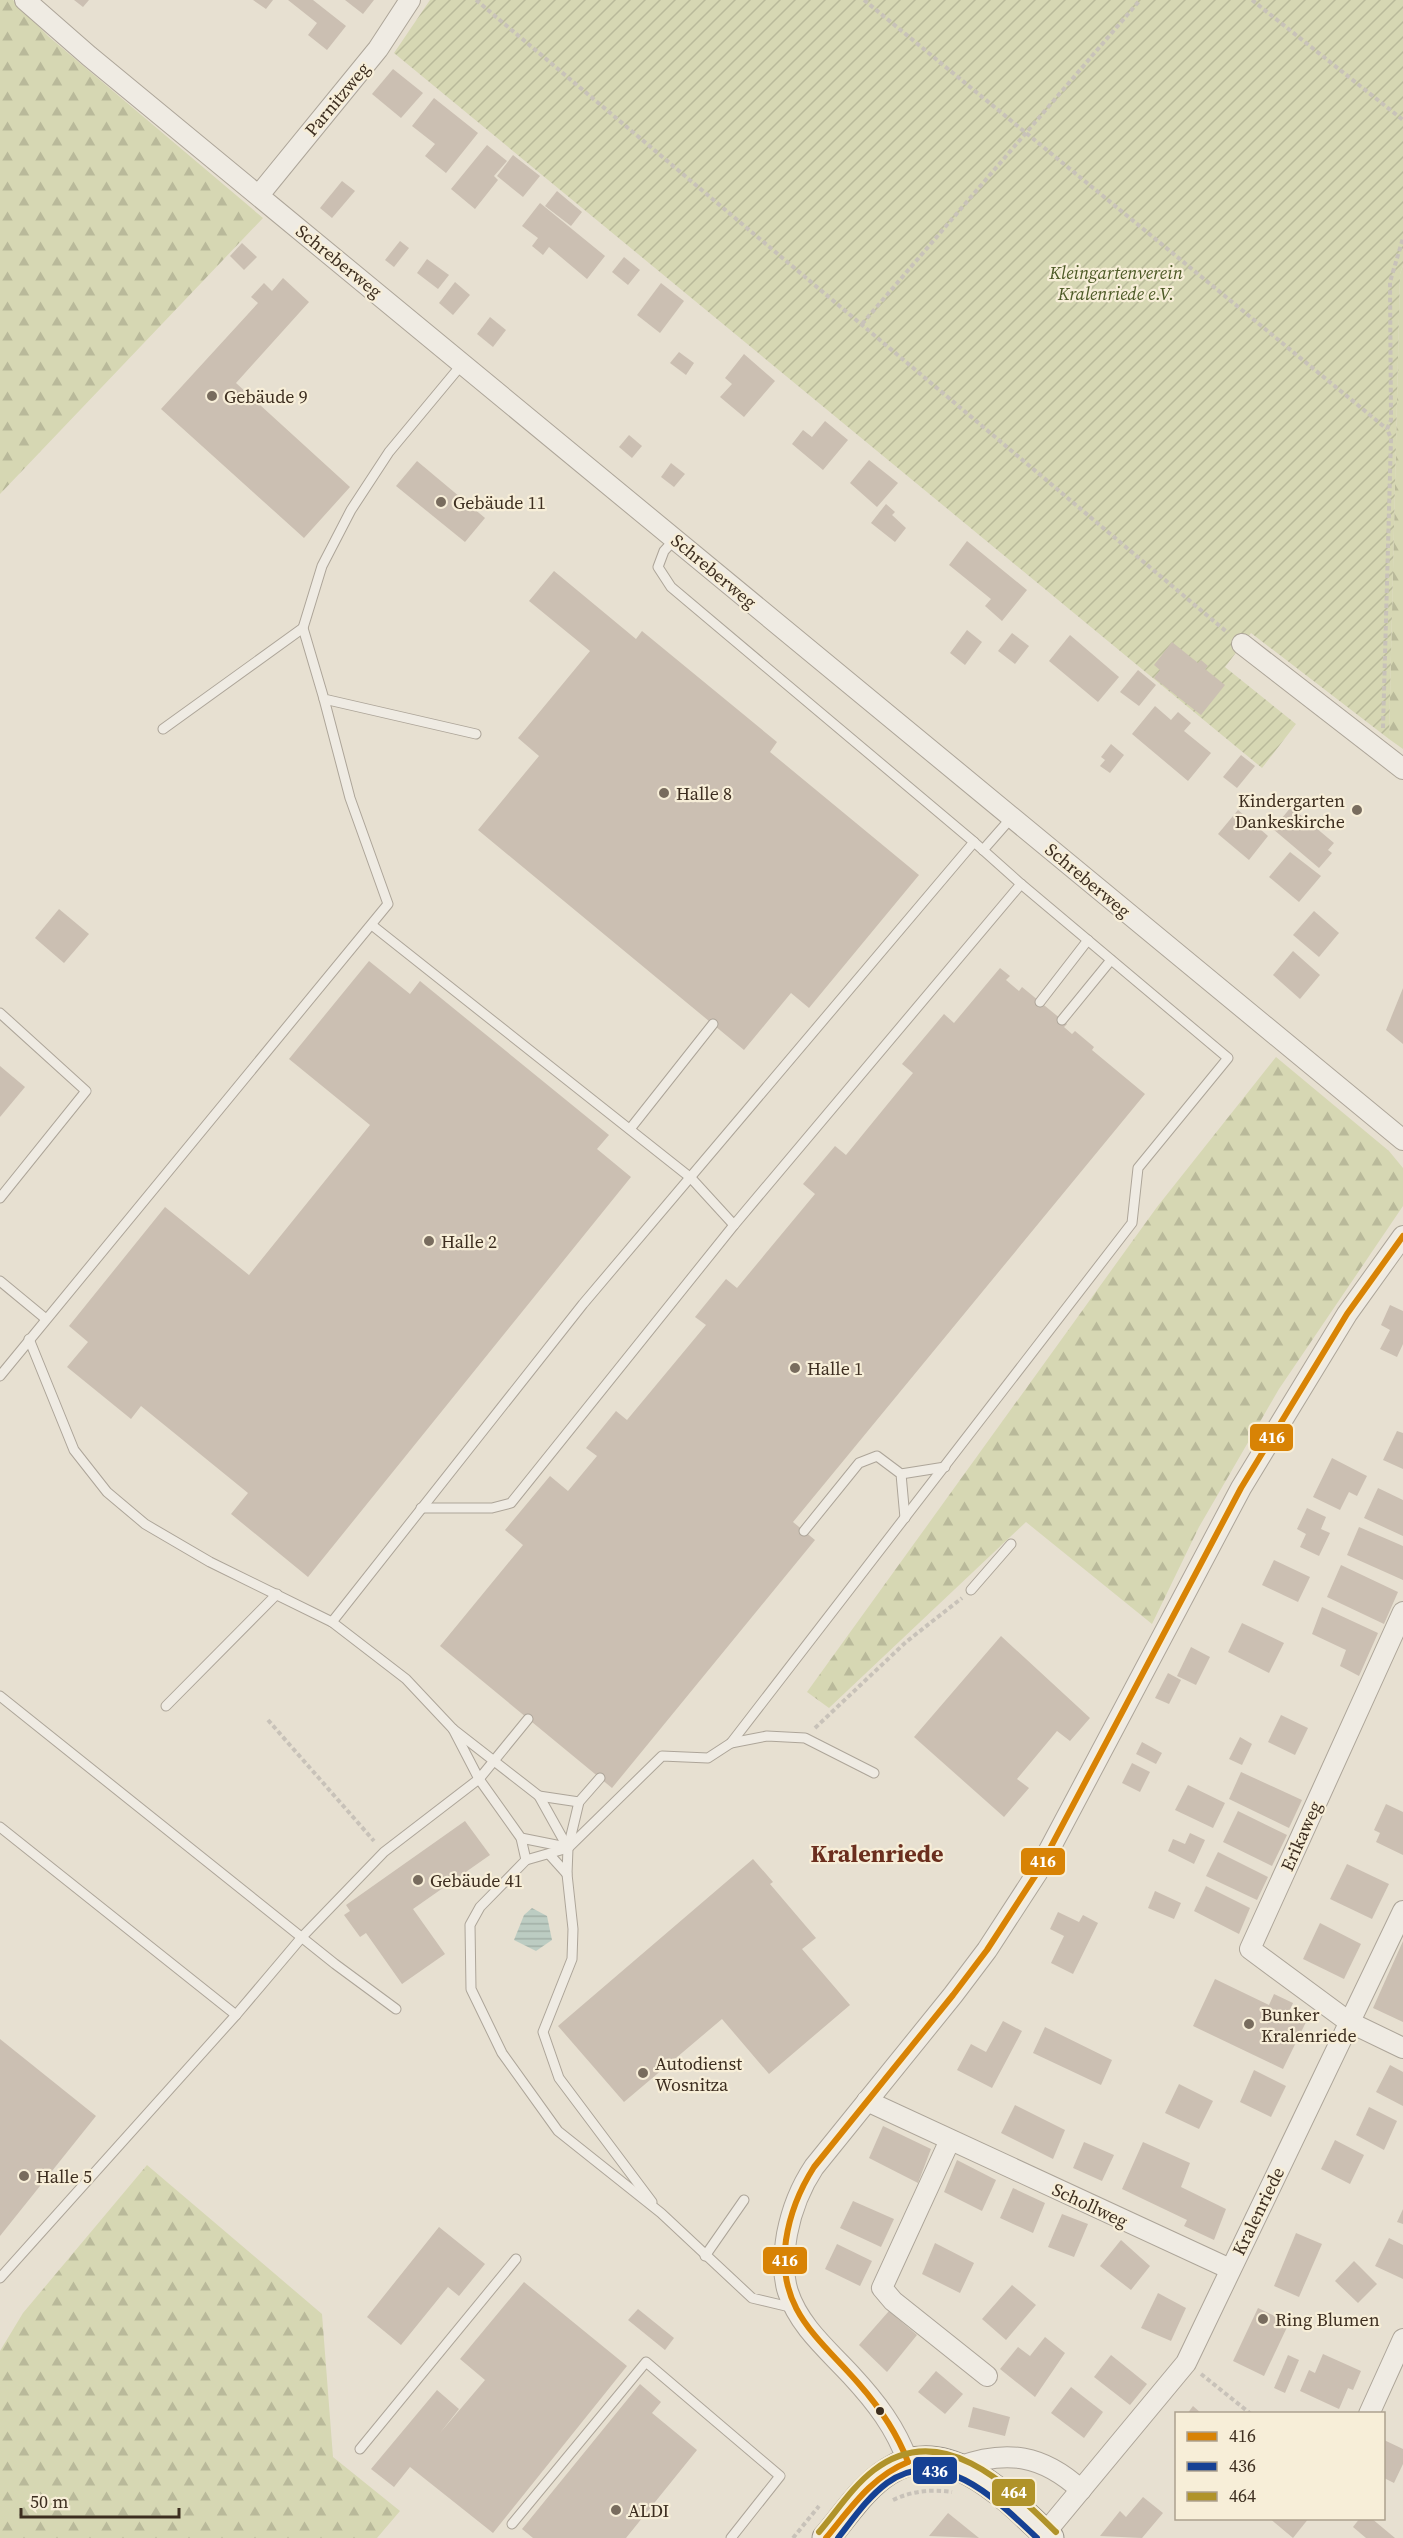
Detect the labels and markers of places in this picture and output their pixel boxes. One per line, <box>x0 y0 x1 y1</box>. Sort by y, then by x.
place label: Gebäude 9 <box>224 384 308 409</box>
marker: Gebäude 9 <box>205 389 219 403</box>
place label: Gebäude 11 <box>453 490 546 515</box>
marker: Gebäude 11 <box>434 495 448 509</box>
place label: Halle 8 <box>676 781 732 806</box>
marker: Halle 8 <box>657 786 671 800</box>
place label: Kindergarten Dankeskirche <box>1235 788 1345 834</box>
marker: Kindergarten Dankeskirche <box>1350 803 1364 817</box>
place label: Halle 2 <box>441 1229 497 1254</box>
marker: Halle 2 <box>422 1234 436 1248</box>
place label: Halle 1 <box>807 1356 863 1381</box>
marker: Halle 1 <box>788 1361 802 1375</box>
place label: Gebäude 41 <box>430 1868 523 1893</box>
marker: Gebäude 41 <box>411 1873 425 1887</box>
place label: Bunker Kralenriede <box>1261 2002 1357 2048</box>
marker: Bunker Kralenriede <box>1242 2017 1256 2031</box>
place label: Autodienst Wosnitza <box>655 2051 742 2097</box>
marker: Autodienst Wosnitza <box>636 2066 650 2080</box>
place label: Halle 5 <box>36 2164 92 2189</box>
marker: Halle 5 <box>17 2169 31 2183</box>
place label: Ring Blumen <box>1275 2307 1380 2332</box>
marker: Ring Blumen <box>1256 2312 1270 2326</box>
unlabelled marker <box>874 2405 886 2417</box>
place label: ALDI <box>628 2498 669 2523</box>
marker: ALDI <box>609 2503 623 2517</box>

